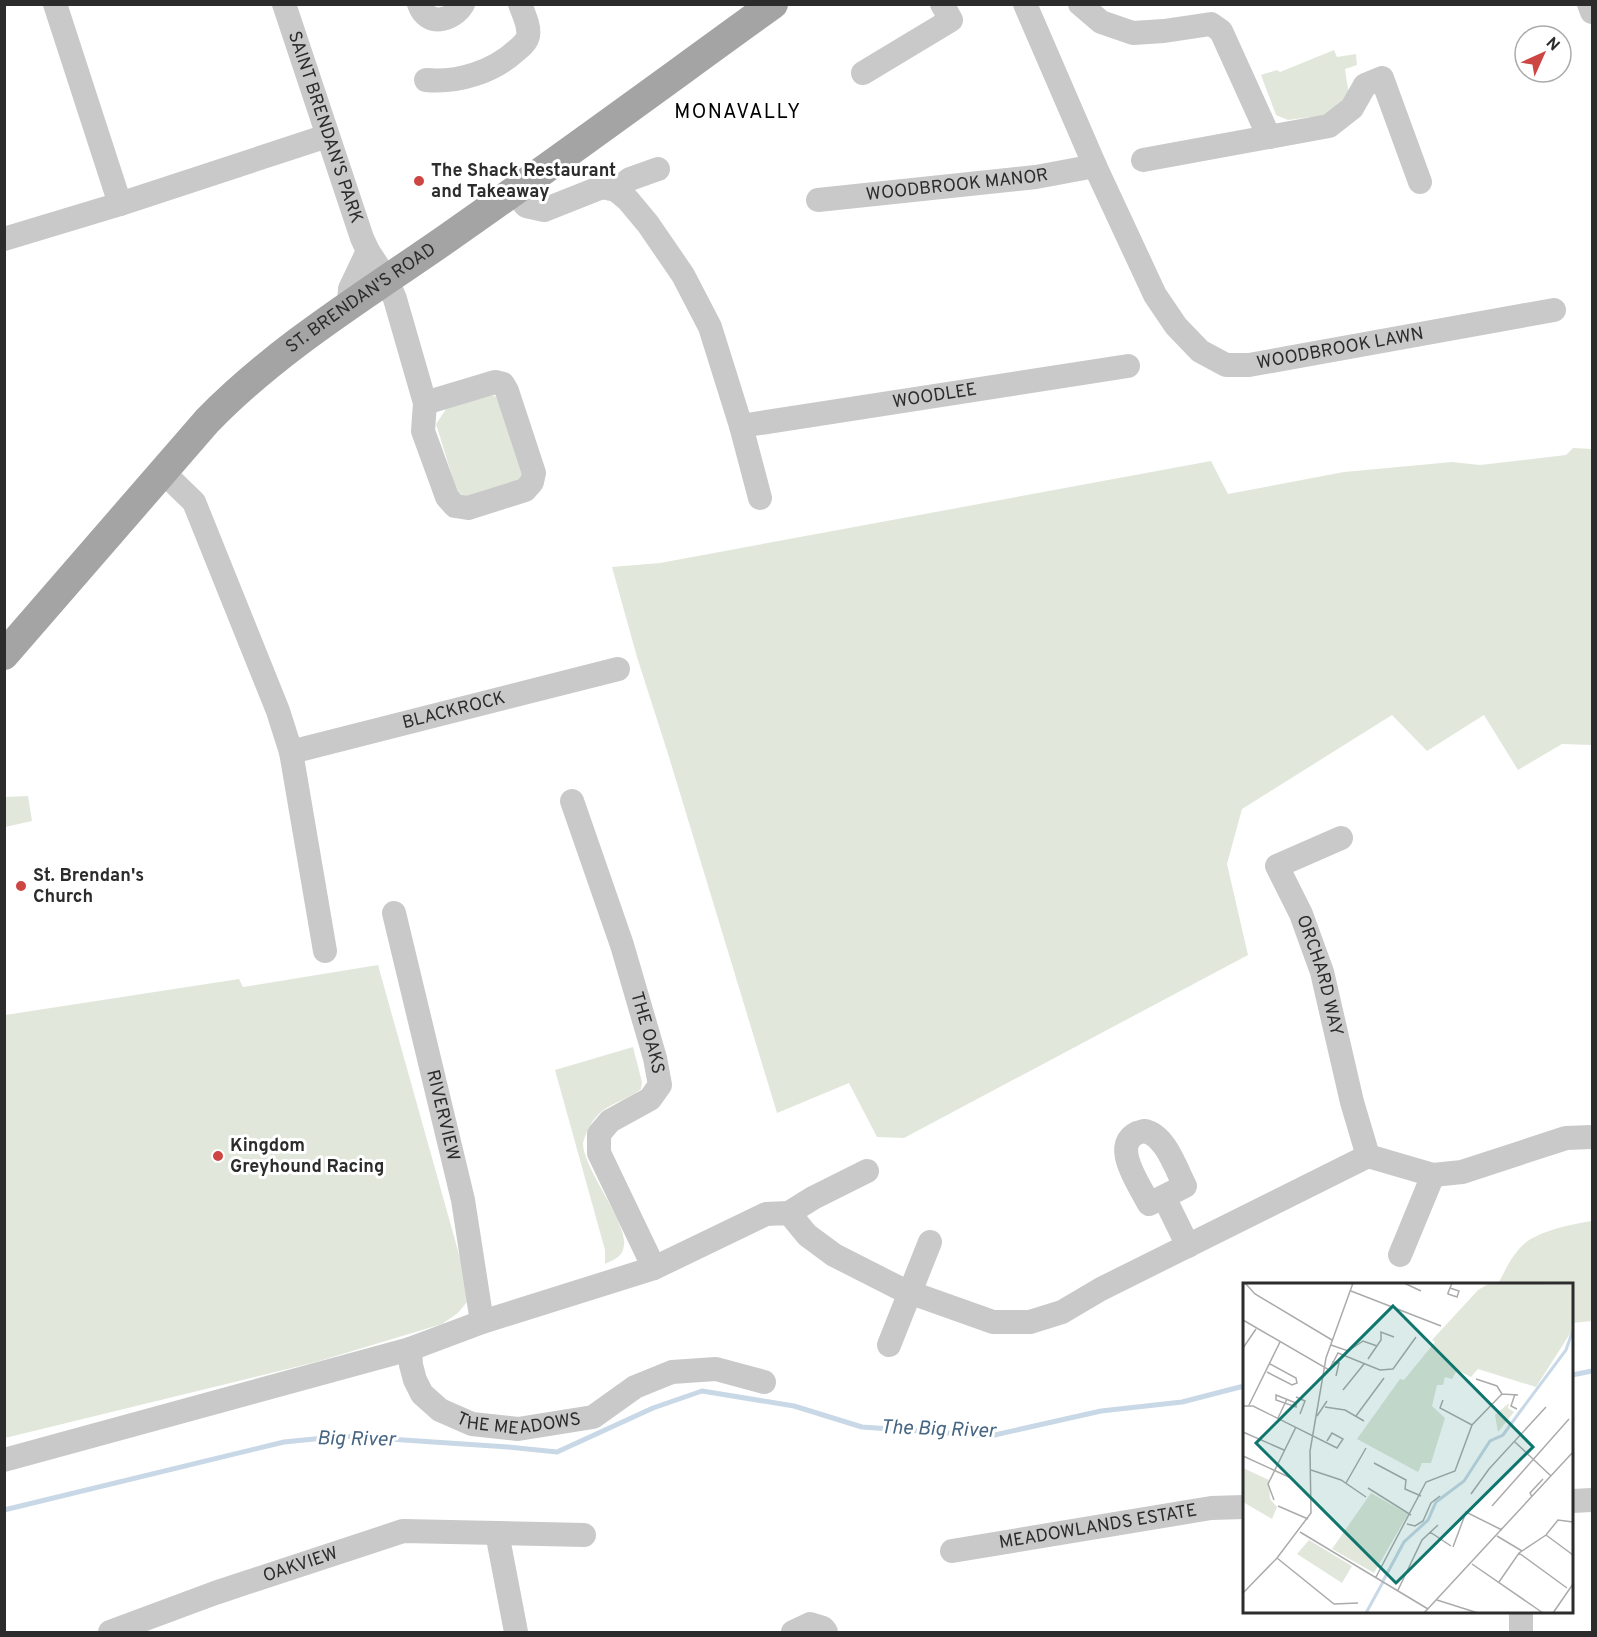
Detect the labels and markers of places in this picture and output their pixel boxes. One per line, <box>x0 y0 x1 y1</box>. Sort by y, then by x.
place label: The Shack Restaurant and Takeaway <box>431 160 616 204</box>
marker: The Shack Restaurant and Takeaway <box>412 174 426 188</box>
place label: St. Brendan's Church <box>33 865 144 909</box>
marker: St. Brendan's Church <box>14 879 28 893</box>
place label: Kingdom Greyhound Racing <box>230 1135 385 1179</box>
marker: Kingdom Greyhound Racing <box>211 1149 225 1163</box>

